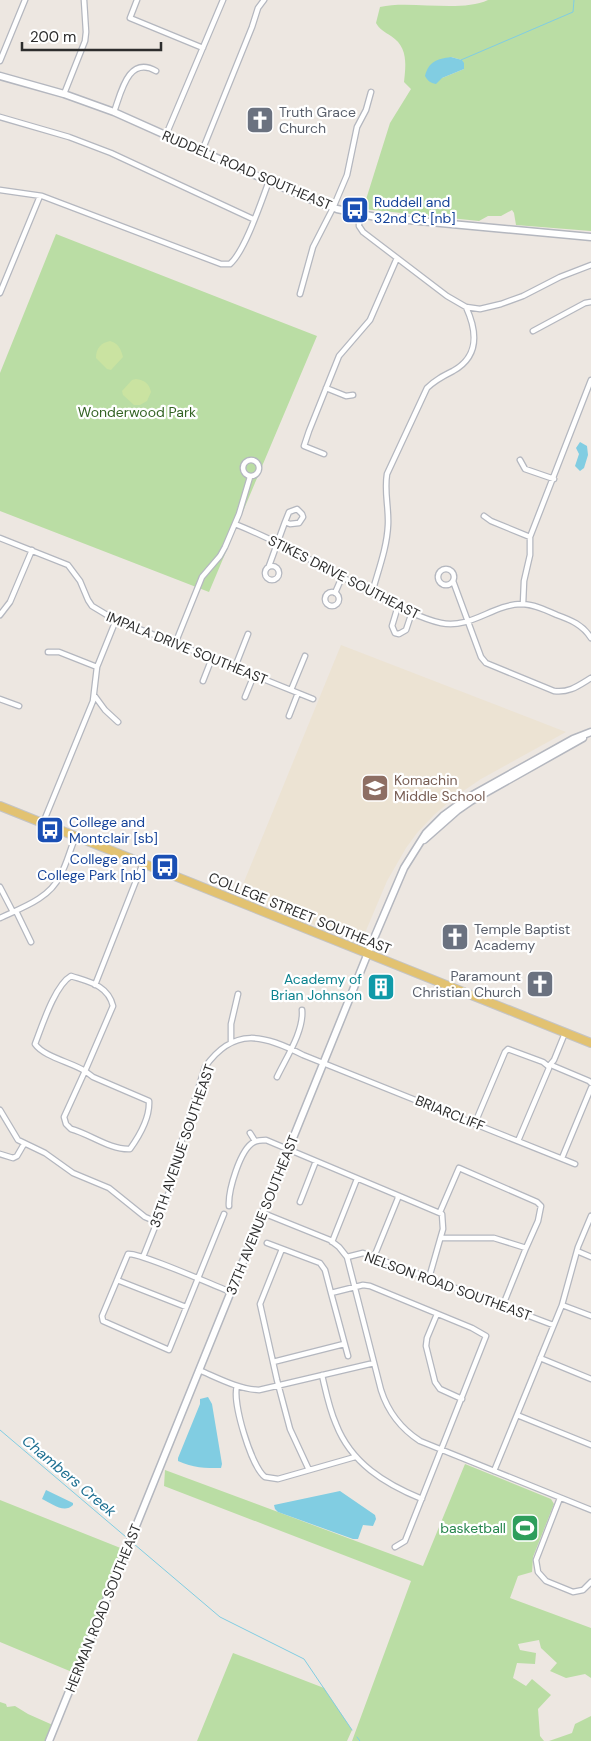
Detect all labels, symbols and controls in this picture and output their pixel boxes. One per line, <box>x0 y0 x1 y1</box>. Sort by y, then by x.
scale bar <box>22 20 161 52</box>
text: 200 m <box>30 27 76 47</box>
place label: Truth Grace Church <box>279 103 356 137</box>
church icon: Truth Grace Church <box>245 105 275 135</box>
street label: RUDDELL ROAD SOUTHEAST <box>159 126 335 214</box>
place label: Ruddell and 32nd Ct [nb] <box>374 193 456 227</box>
bus stop icon: Ruddell and 32nd Ct [nb] <box>340 195 370 225</box>
park label: Wonderwood Park <box>78 403 196 421</box>
street label: STIKES DRIVE SOUTHEAST <box>265 531 423 623</box>
street label: IMPALA DRIVE SOUTHEAST <box>104 607 270 689</box>
place label: Komachin Middle School <box>394 771 485 805</box>
school or university icon: Komachin Middle School <box>360 773 390 803</box>
place label: College and Montclair [sb] <box>69 813 158 847</box>
bus stop icon: College and Montclair [sb] <box>35 815 65 845</box>
place label: College and College Park [nb] <box>37 850 146 884</box>
bus stop icon: College and College Park [nb] <box>150 852 180 882</box>
street label: COLLEGE STREET SOUTHEAST <box>206 868 394 958</box>
place label: Temple Baptist Academy <box>474 920 570 954</box>
church icon: Temple Baptist Academy <box>440 922 470 952</box>
place label: Paramount Christian Church <box>412 967 521 1001</box>
church icon: Paramount Christian Church <box>525 969 555 999</box>
place label: Academy of Brian Johnson <box>271 970 362 1004</box>
building icon: Academy of Brian Johnson <box>366 972 396 1002</box>
street label: 35TH AVENUE SOUTHEAST <box>146 1062 219 1230</box>
street label: BRIARCLIFF <box>413 1091 488 1135</box>
street label: 37TH AVENUE SOUTHEAST <box>222 1132 302 1298</box>
street label: NELSON ROAD SOUTHEAST <box>362 1247 534 1325</box>
water label: Chambers Creek <box>18 1431 121 1521</box>
sports icon: basketball <box>510 1513 540 1543</box>
place label: basketball <box>440 1519 506 1537</box>
street label: HERMAN ROAD SOUTHEAST <box>61 1521 145 1695</box>

